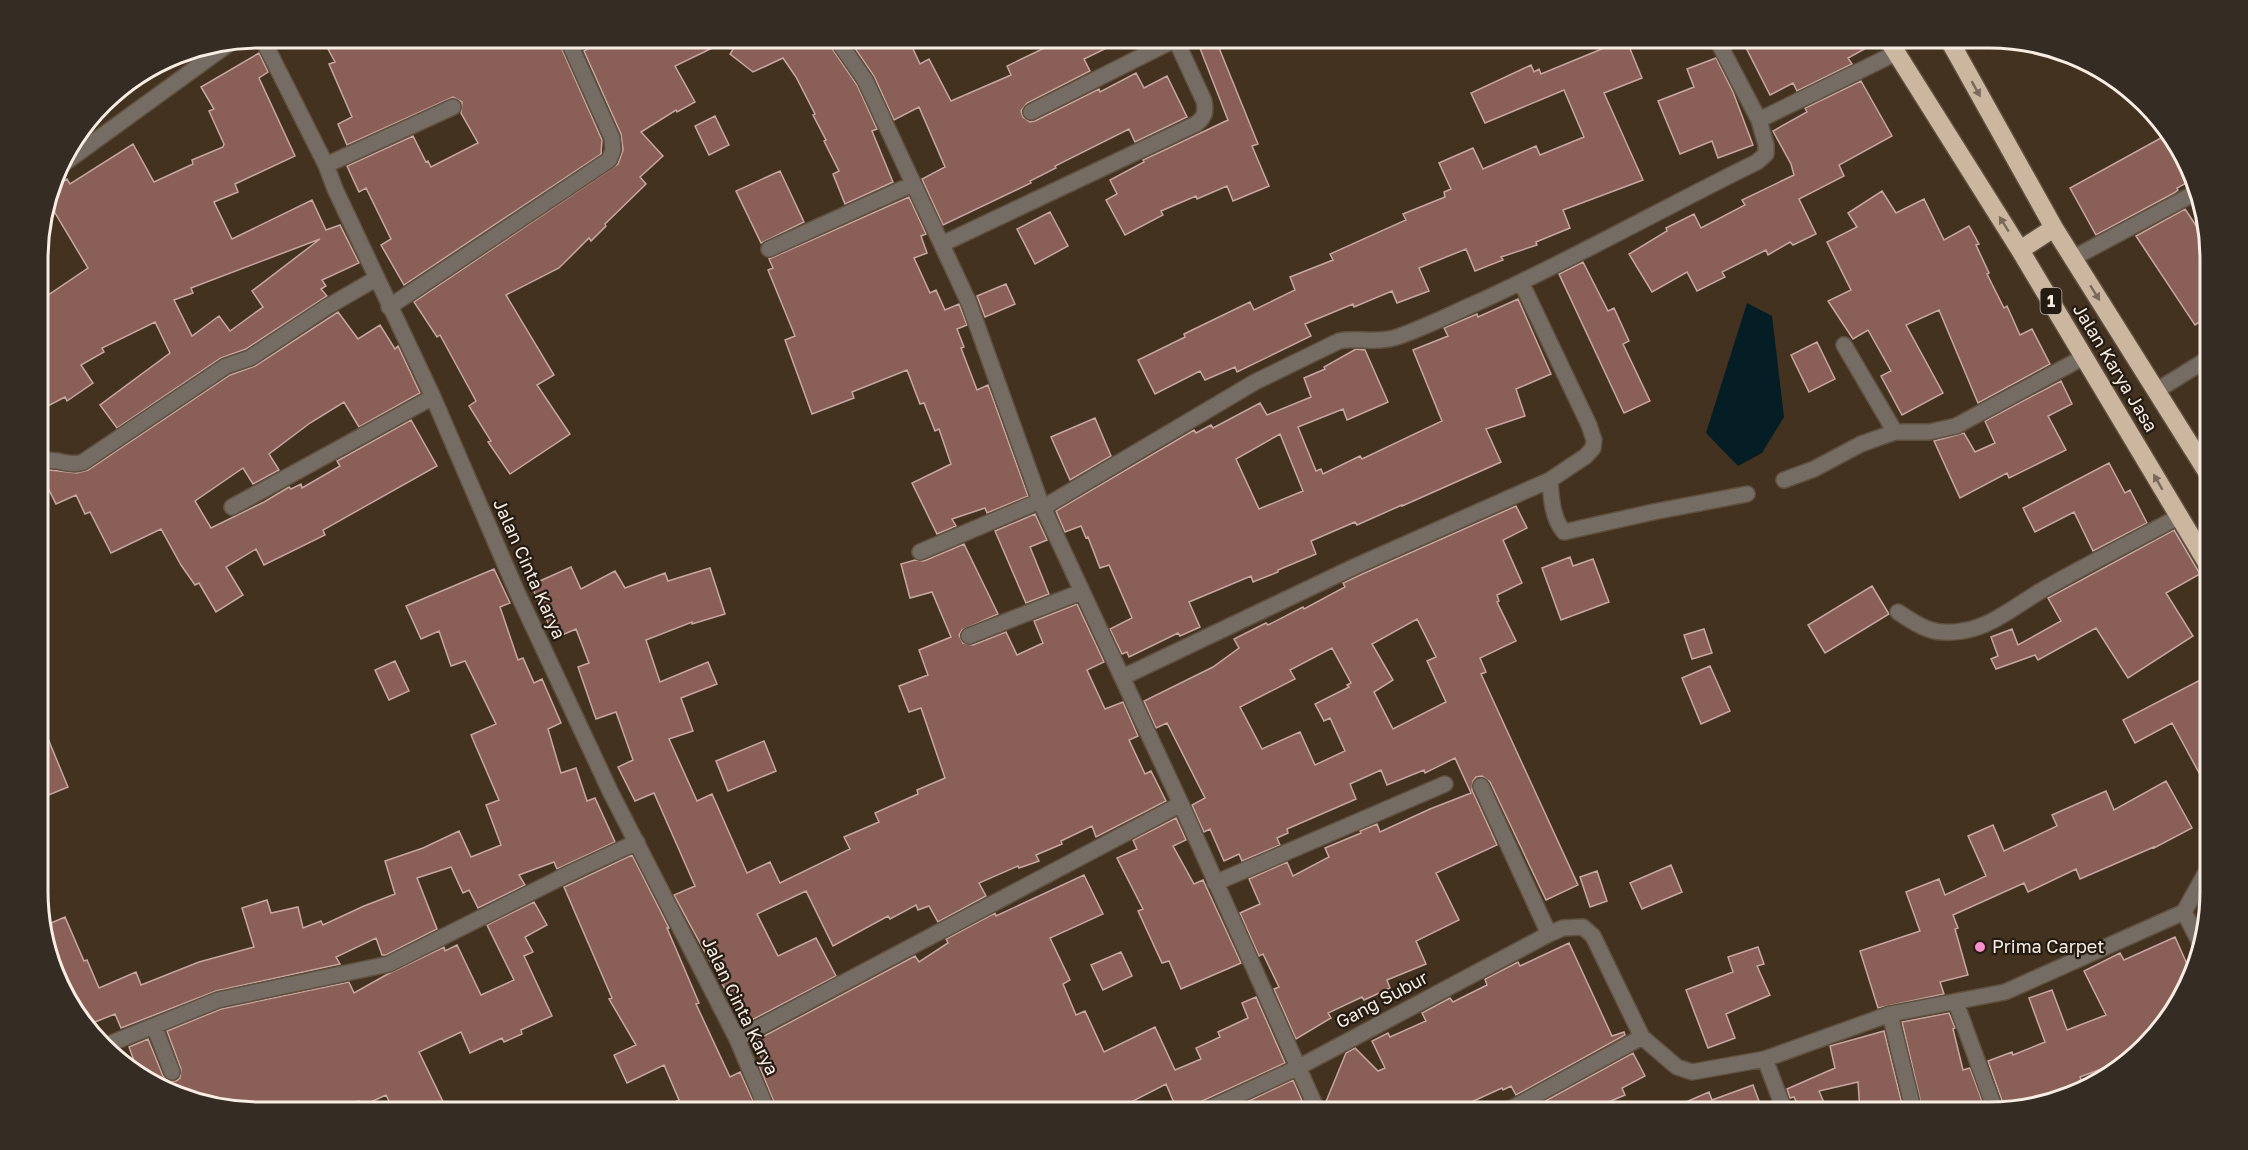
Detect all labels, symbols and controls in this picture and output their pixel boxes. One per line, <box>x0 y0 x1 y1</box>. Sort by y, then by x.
one-way arrow <box>1971 80 1981 97</box>
one-way arrow <box>1999 216 2010 233</box>
one-way arrow <box>2090 285 2101 301</box>
road number: 1 <box>2040 288 2062 314</box>
street label: Jalan Karya Jasa <box>2069 299 2163 436</box>
one-way arrow <box>2153 473 2163 490</box>
street label: Jalan Cinta Karya <box>489 495 571 642</box>
street label: Jalan Cinta Karya <box>698 933 784 1078</box>
place label: Prima Carpet <box>1992 935 2104 957</box>
marker: Prima Carpet <box>1973 940 1987 954</box>
street label: Gang Subur <box>1332 966 1431 1033</box>

